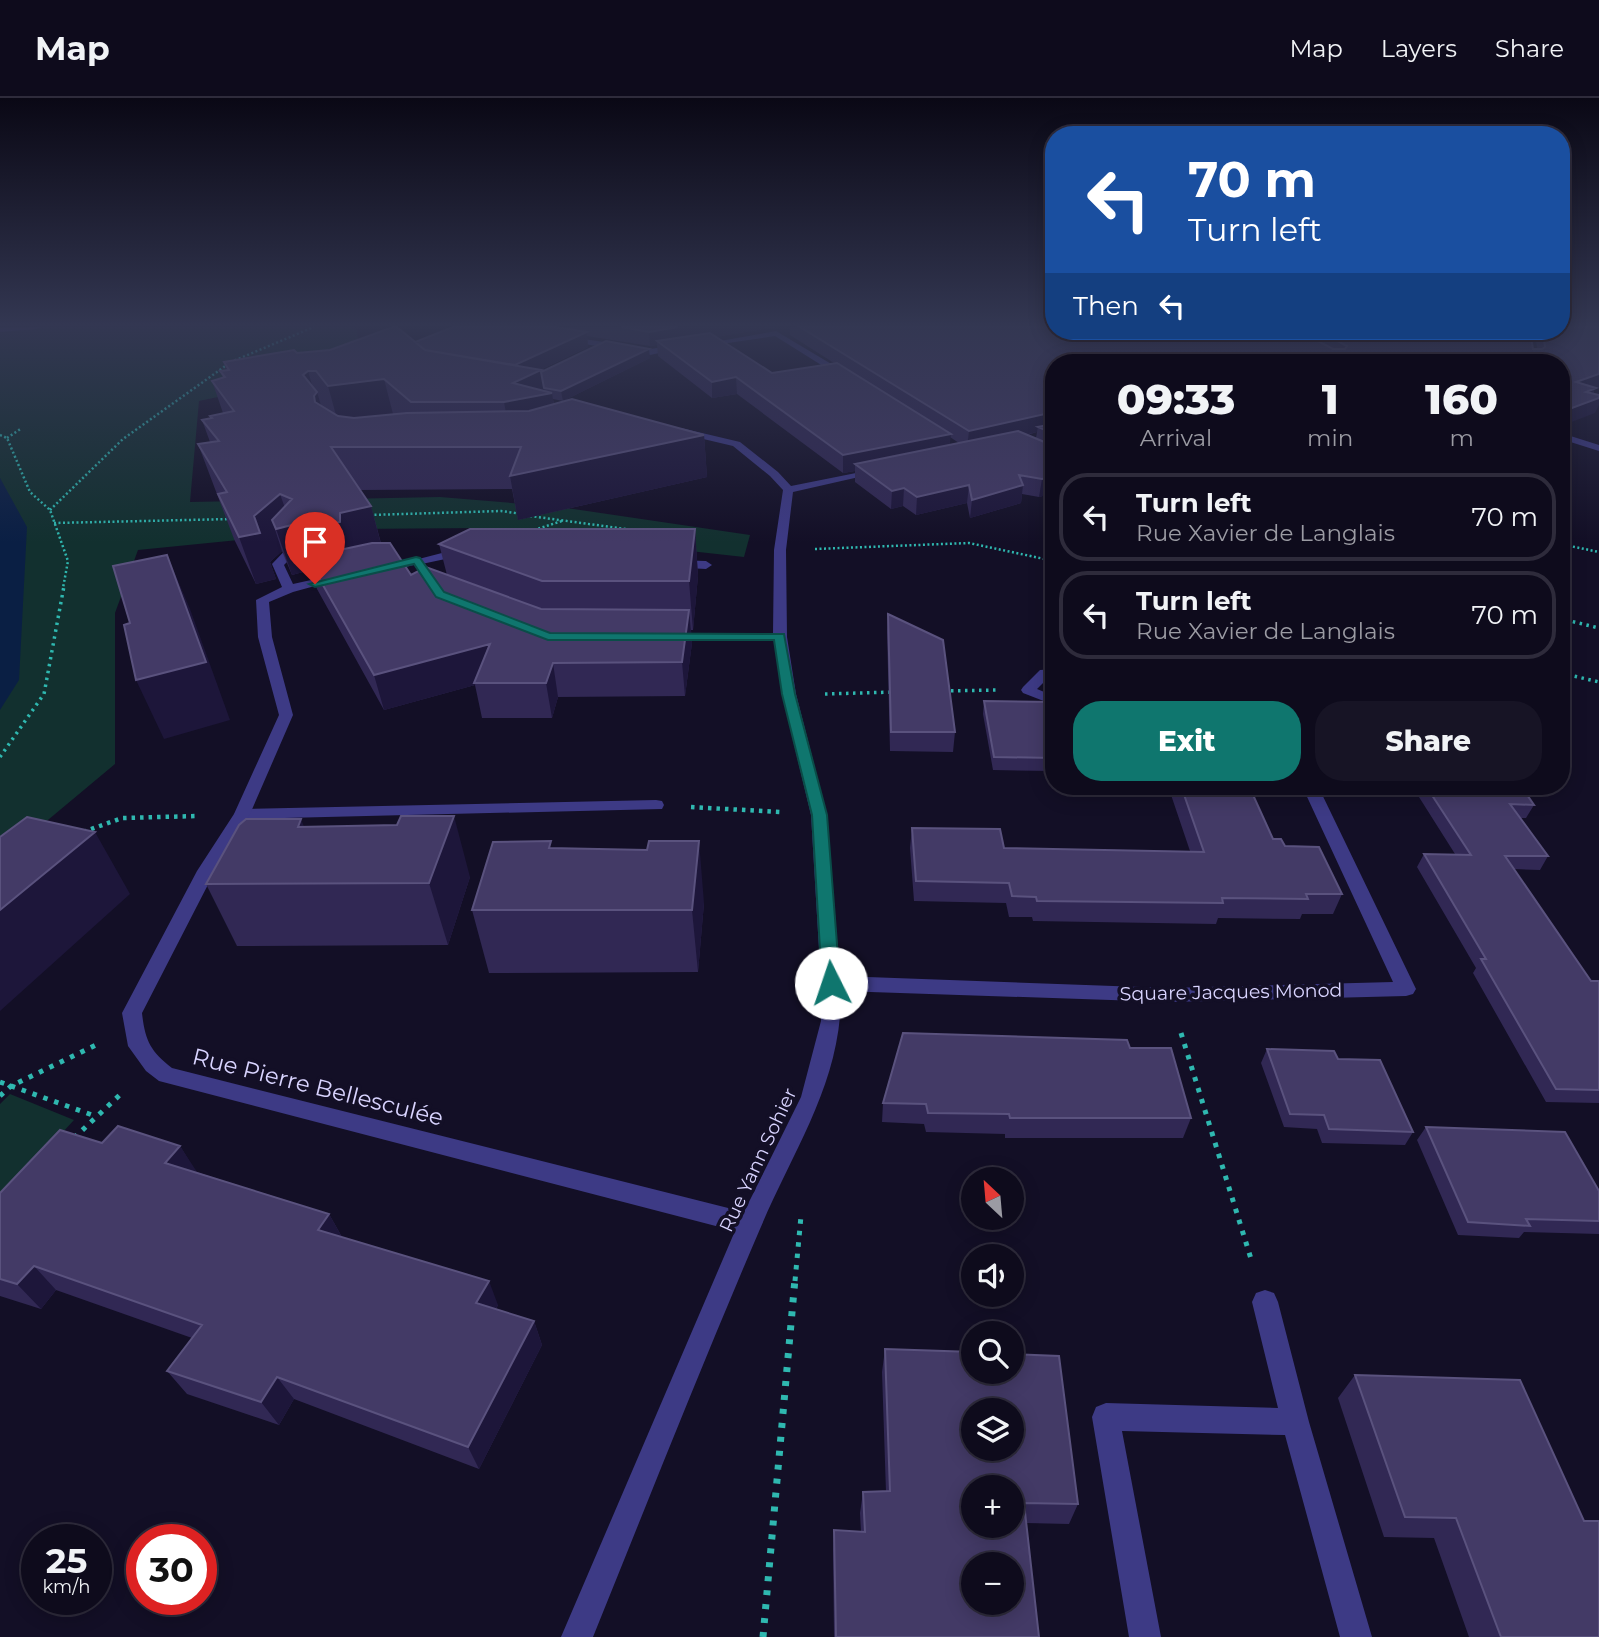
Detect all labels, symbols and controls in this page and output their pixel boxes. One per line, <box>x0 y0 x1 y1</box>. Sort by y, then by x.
text: Map <box>35 28 110 68</box>
text: Map <box>1289 34 1343 63</box>
text: Layers <box>1381 34 1457 63</box>
text: Share <box>1495 34 1564 63</box>
text: 70 m <box>1188 150 1316 209</box>
icon: left <box>1073 154 1164 245</box>
text: Turn left <box>1188 210 1322 249</box>
icon: left <box>1153 287 1191 325</box>
text: Then <box>1073 290 1139 322</box>
text: 09:33 <box>1117 373 1235 425</box>
text: 1 <box>1322 373 1339 425</box>
text: 160 <box>1425 373 1498 425</box>
text: Arrival <box>1140 424 1212 452</box>
text: min <box>1307 424 1353 452</box>
text: m <box>1449 424 1474 452</box>
text: Turn left <box>1136 487 1252 519</box>
icon: left <box>1077 498 1115 536</box>
text: 70 m <box>1472 501 1538 533</box>
pin <box>285 512 345 584</box>
text: Rue Xavier de Langlais <box>1136 519 1395 547</box>
icon: arrive <box>296 523 334 561</box>
text: Turn left <box>1136 585 1252 617</box>
icon: left <box>1077 596 1115 634</box>
text: 70 m <box>1472 599 1538 631</box>
text: Rue Xavier de Langlais <box>1136 617 1395 645</box>
button: Exit <box>1073 701 1301 781</box>
button: Share <box>1315 701 1542 781</box>
position arrow <box>794 946 868 1020</box>
street label: Square Jacques Monod <box>1119 979 1343 1005</box>
street label: Rue Pierre Bellesculée <box>190 1042 446 1132</box>
street label: Rue Yann Sohier <box>715 1084 801 1236</box>
north arrow <box>961 1167 1024 1230</box>
map controls <box>961 1167 1024 1615</box>
button: sound <box>961 1244 1024 1307</box>
button: search <box>961 1321 1024 1384</box>
button: layers <box>961 1398 1024 1461</box>
button: + <box>961 1475 1024 1538</box>
speed limit sign: 30 <box>126 1524 217 1615</box>
text: 25 <box>46 1539 87 1582</box>
button: − <box>961 1552 1024 1615</box>
text: km/h <box>42 1576 91 1598</box>

